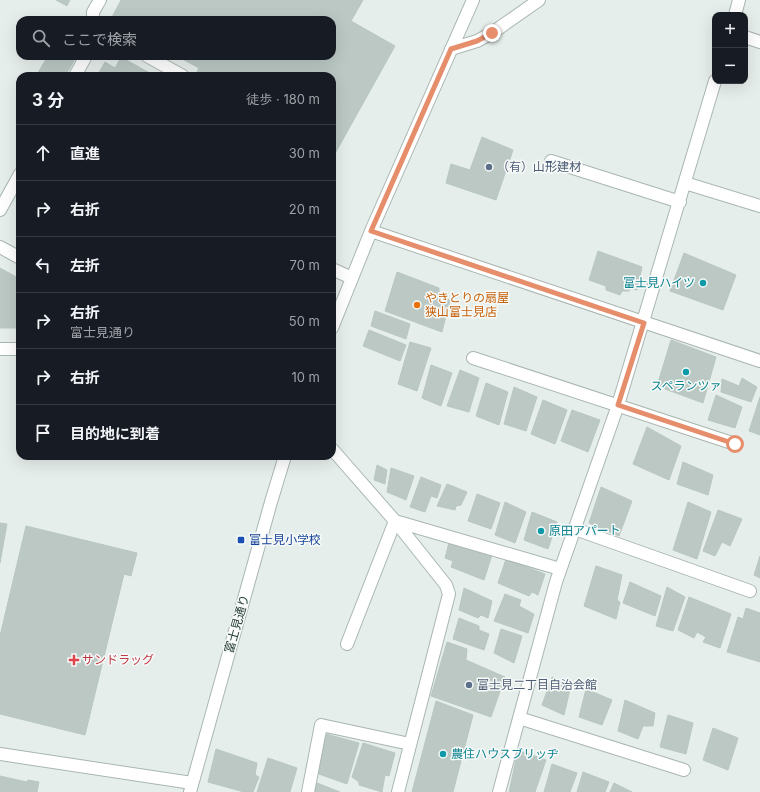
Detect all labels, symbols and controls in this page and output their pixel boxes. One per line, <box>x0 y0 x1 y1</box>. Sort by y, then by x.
map controls <box>712 12 748 84</box>
button: + <box>712 12 748 48</box>
search box <box>16 16 336 60</box>
route end <box>483 24 501 42</box>
icon: search <box>30 27 52 49</box>
text: ここで検索 <box>62 30 137 49</box>
button: − <box>712 48 748 84</box>
text: 3 分 <box>32 90 64 110</box>
text: 徒歩 · 180 m <box>246 91 320 107</box>
icon: ahead <box>32 142 54 164</box>
text: 直進 <box>70 144 100 163</box>
text: 30 m <box>289 145 320 161</box>
place label: （有）山形建材 <box>497 159 581 174</box>
marker: （有）山形建材 <box>484 162 494 172</box>
icon: right <box>32 198 54 220</box>
text: 右折 <box>70 200 100 219</box>
text: 20 m <box>289 201 320 217</box>
icon: left <box>32 254 54 276</box>
text: 左折 <box>70 256 100 275</box>
text: 70 m <box>290 257 320 273</box>
place label: 富士見ハイツ <box>623 275 695 290</box>
marker: 富士見ハイツ <box>698 278 708 288</box>
place label: やきとりの扇屋 狭山富士見店 <box>425 290 509 319</box>
marker: やきとりの扇屋 狭山富士見店 <box>412 300 422 310</box>
text: 右折 <box>70 303 100 322</box>
icon: right <box>32 310 54 332</box>
text: 50 m <box>289 313 320 329</box>
text: 富士見通り <box>70 324 135 340</box>
icon: right <box>32 366 54 388</box>
marker: スペランツァ <box>681 367 691 377</box>
text: 右折 <box>70 368 100 387</box>
text: 10 m <box>291 369 320 385</box>
place label: スペランツァ <box>650 378 722 393</box>
icon: arrive <box>32 422 54 444</box>
text: 目的地に到着 <box>70 424 160 443</box>
route start <box>726 435 744 453</box>
place label: 原田アパート <box>549 523 621 538</box>
marker: 原田アパート <box>536 526 546 536</box>
place label: 富士見小学校 <box>249 532 321 547</box>
marker: 富士見小学校 <box>236 535 246 545</box>
street label: 富士見通り <box>221 593 252 655</box>
place label: サンドラッグ <box>82 652 154 667</box>
marker: サンドラッグ <box>69 655 79 665</box>
place label: 富士見二丁目自治会館 <box>477 677 597 692</box>
marker: 富士見二丁目自治会館 <box>464 680 474 690</box>
place label: 農住ハウスブリッヂ <box>451 746 559 761</box>
marker: 農住ハウスブリッヂ <box>438 749 448 759</box>

